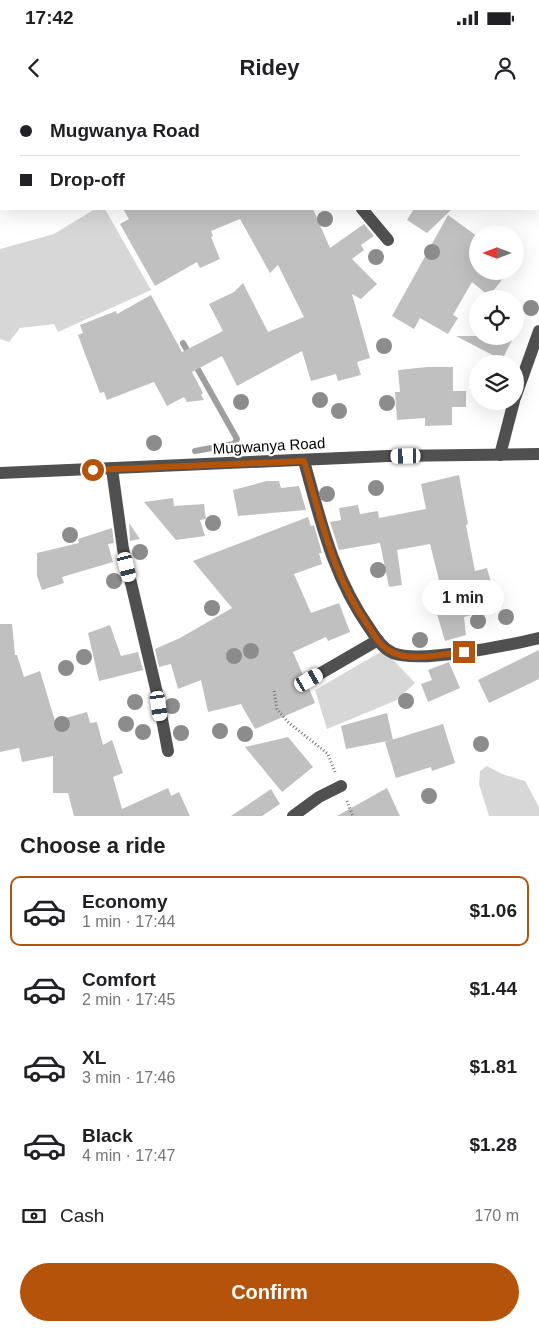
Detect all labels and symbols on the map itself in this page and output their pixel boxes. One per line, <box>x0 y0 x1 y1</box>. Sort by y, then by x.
north arrow <box>469 225 524 280</box>
street label: Mugwanya Road <box>212 434 326 457</box>
car <box>390 448 421 464</box>
route start <box>82 459 104 481</box>
car <box>116 551 137 583</box>
callout: 1 min <box>423 580 505 614</box>
route end <box>453 641 475 663</box>
car <box>292 666 325 694</box>
car <box>149 690 168 722</box>

